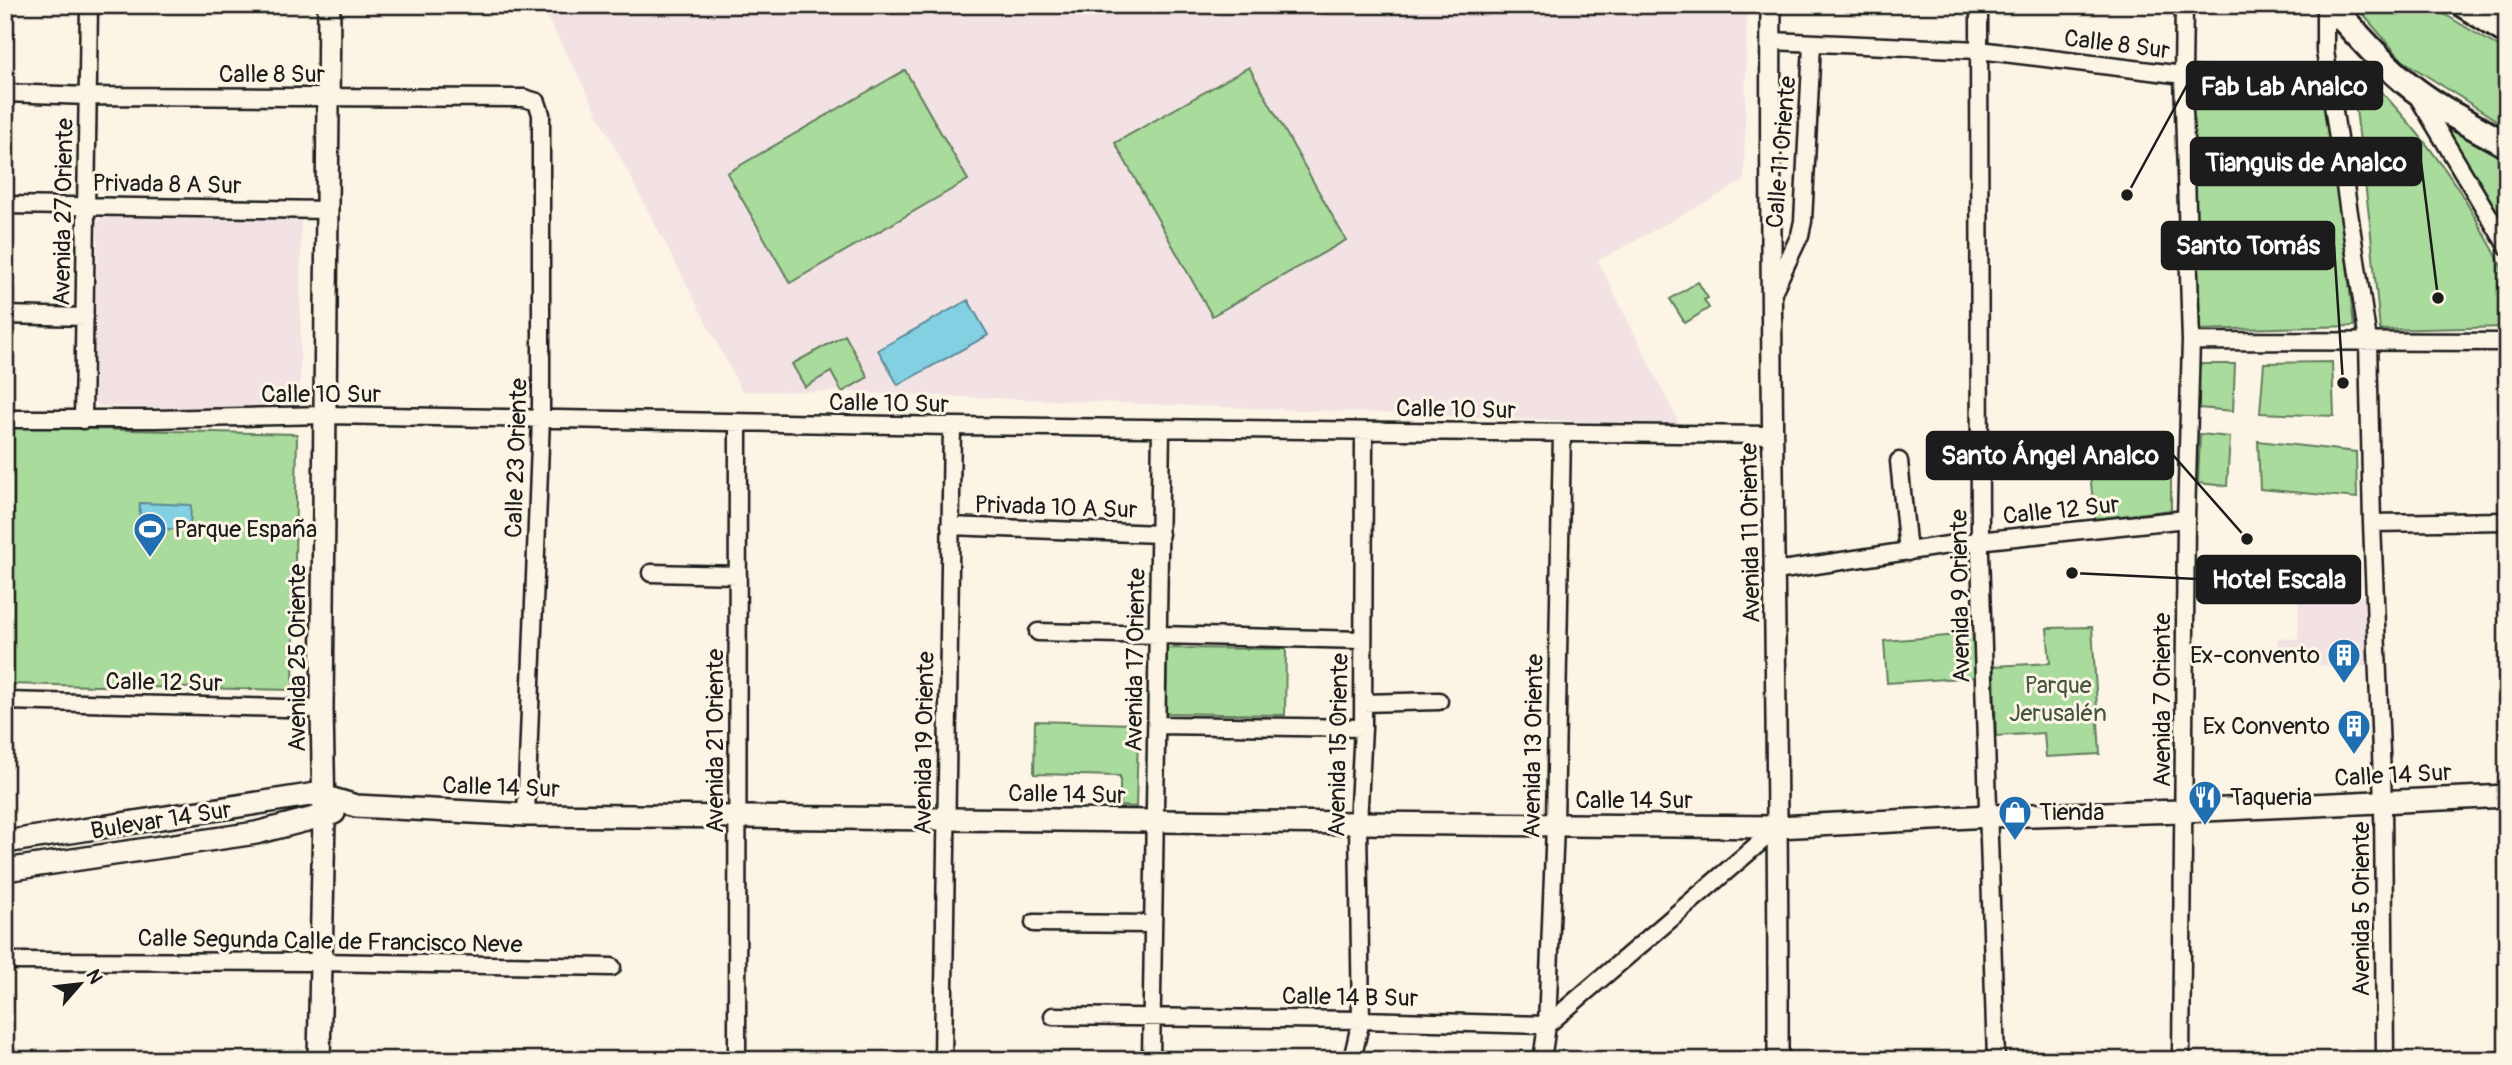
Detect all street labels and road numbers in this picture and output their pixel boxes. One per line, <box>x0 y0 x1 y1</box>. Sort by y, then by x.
street label: Calle 8 Sur <box>2062 24 2172 65</box>
street label: Calle 8 Sur <box>219 60 326 89</box>
street label: Calle 11 Oriente <box>1760 75 1803 229</box>
street label: Avenida 27 Oriente <box>47 118 80 306</box>
street label: Privada 8 A Sur <box>92 169 242 200</box>
street label: Calle 23 Oriente <box>499 377 534 538</box>
street label: Calle 10 Sur <box>261 380 381 409</box>
street label: Calle 10 Sur <box>829 388 950 419</box>
street label: Calle 10 Sur <box>1396 394 1517 425</box>
street label: Avenida 11 Oriente <box>1734 442 1767 623</box>
street label: Privada 10 A Sur <box>974 490 1138 525</box>
street label: Calle 12 Sur <box>2001 490 2121 531</box>
street label: Avenida 9 Oriente <box>1944 509 1977 683</box>
street label: Avenida 25 Oriente <box>283 564 312 752</box>
street label: Avenida 17 Oriente <box>1119 568 1152 752</box>
street label: Avenida 7 Oriente <box>2148 613 2177 787</box>
street label: Avenida 21 Oriente <box>701 649 730 833</box>
street label: Avenida 19 Oriente <box>908 651 941 835</box>
street label: Avenida 15 Oriente <box>1322 653 1355 837</box>
street label: Avenida 13 Oriente <box>1517 653 1550 839</box>
street label: Calle 12 Sur <box>105 667 223 698</box>
street label: Calle 14 Sur <box>2334 758 2453 793</box>
street label: Calle 14 Sur <box>442 771 561 804</box>
street label: Calle 14 Sur <box>1008 779 1126 810</box>
street label: Calle 14 Sur <box>1575 786 1693 815</box>
street label: Bulevar 14 Sur <box>89 795 234 846</box>
street label: Avenida 5 Oriente <box>2347 821 2376 996</box>
street label: Calle Segunda Calle de Francisco Neve <box>137 924 523 959</box>
street label: Calle 14 B Sur <box>1282 982 1419 1013</box>

